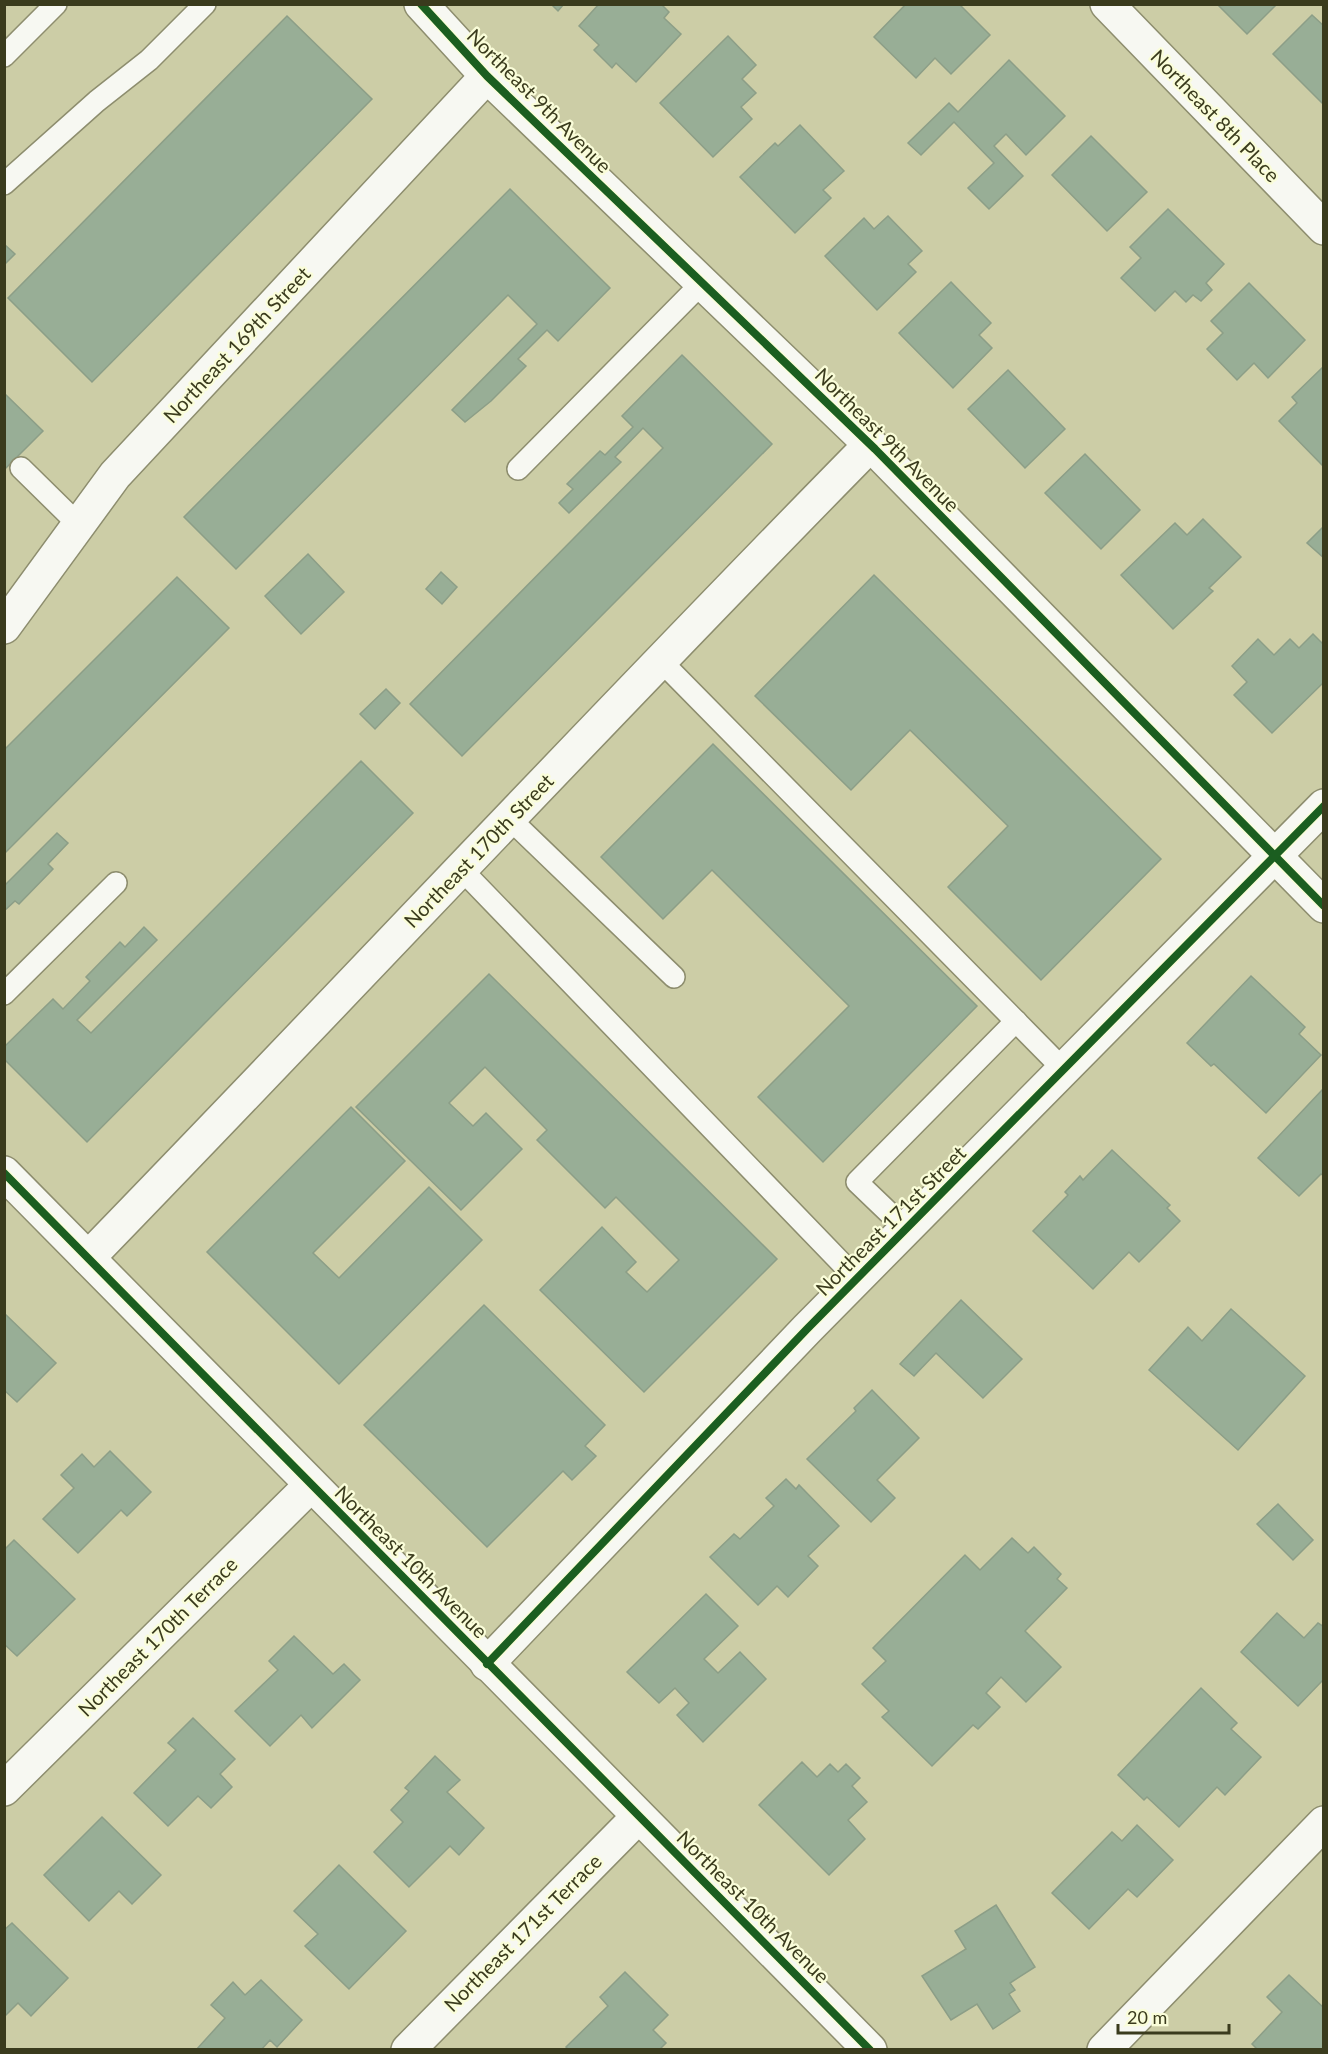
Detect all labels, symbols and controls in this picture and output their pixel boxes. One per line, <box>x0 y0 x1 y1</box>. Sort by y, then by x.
street label: Northeast 9th Avenue <box>463 23 617 177</box>
street label: Northeast 8th Place <box>1146 44 1285 187</box>
street label: Northeast 169th Street <box>158 261 315 427</box>
street label: Northeast 9th Avenue <box>811 362 965 516</box>
street label: Northeast 170th Street <box>399 768 558 932</box>
street label: Northeast 171st Street <box>810 1140 970 1300</box>
street label: Northeast 10th Avenue <box>331 1480 493 1642</box>
street label: Northeast 170th Terrace <box>73 1552 242 1721</box>
street label: Northeast 10th Avenue <box>673 1825 835 1987</box>
street label: Northeast 171st Terrace <box>439 1849 606 2016</box>
scale bar <box>1118 1997 1229 2035</box>
text: 20 m <box>1127 2006 1167 2028</box>

